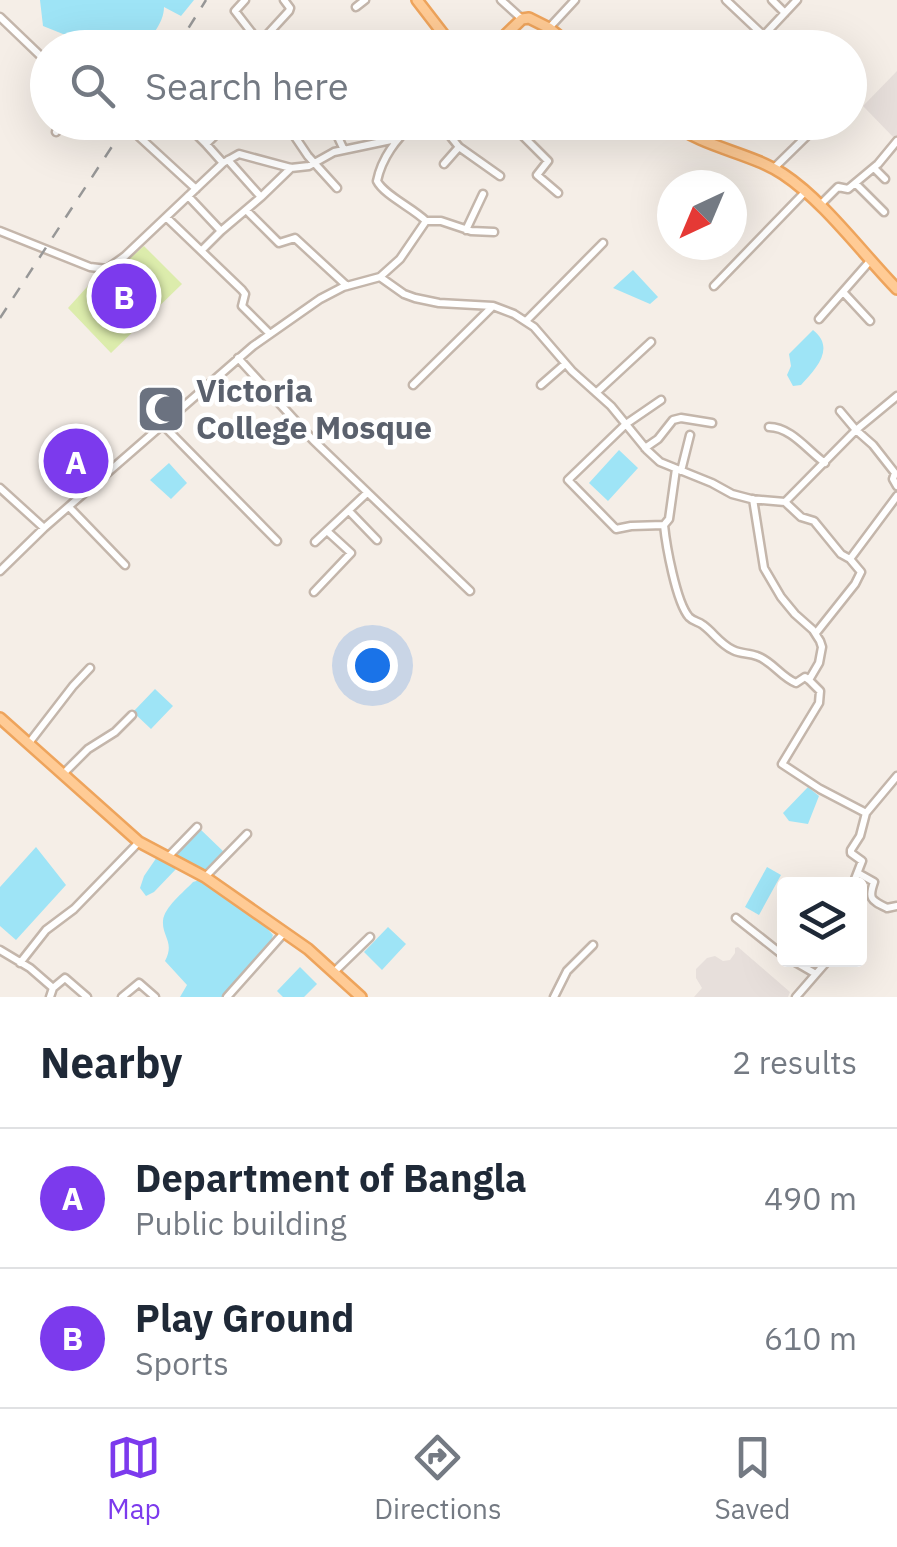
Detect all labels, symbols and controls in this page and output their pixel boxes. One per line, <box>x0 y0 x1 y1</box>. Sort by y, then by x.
search box <box>30 30 867 140</box>
icon: search <box>65 58 120 113</box>
text: Search here <box>145 61 349 110</box>
north arrow <box>657 170 747 260</box>
pin: B <box>92 258 156 334</box>
place label: Victoria College Mosque <box>196 369 432 448</box>
mosque icon: Victoria College Mosque <box>135 383 187 435</box>
pin: A <box>44 424 108 498</box>
your location <box>347 640 398 691</box>
map controls <box>777 877 867 967</box>
button: layers <box>777 877 867 967</box>
text: Nearby <box>40 1035 182 1090</box>
text: 2 results <box>732 1041 857 1083</box>
text: Department of Bangla <box>135 1153 527 1202</box>
text: A <box>62 1177 83 1219</box>
text: 490 m <box>764 1177 857 1219</box>
text: Public building <box>135 1202 347 1244</box>
text: Play Ground <box>135 1293 354 1342</box>
text: B <box>62 1317 83 1359</box>
text: 610 m <box>764 1317 857 1359</box>
text: Sports <box>135 1342 229 1384</box>
tab: Map <box>106 1430 161 1527</box>
tab: Directions <box>374 1430 502 1527</box>
tab: Saved <box>714 1430 791 1527</box>

